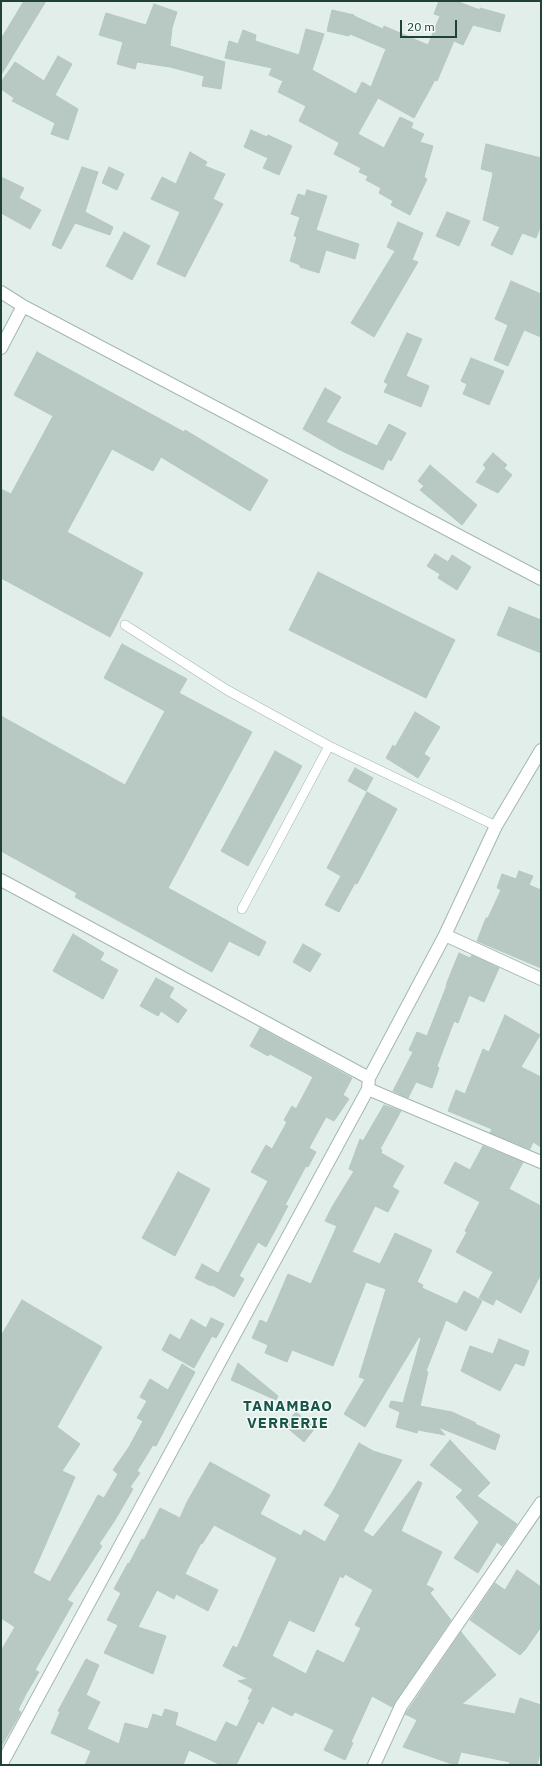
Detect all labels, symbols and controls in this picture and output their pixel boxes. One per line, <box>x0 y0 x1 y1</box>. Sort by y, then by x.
scale bar <box>402 12 459 38</box>
text: 20 m <box>407 19 435 34</box>
district label: TANAMBAO VERRERIE <box>243 1398 333 1433</box>

